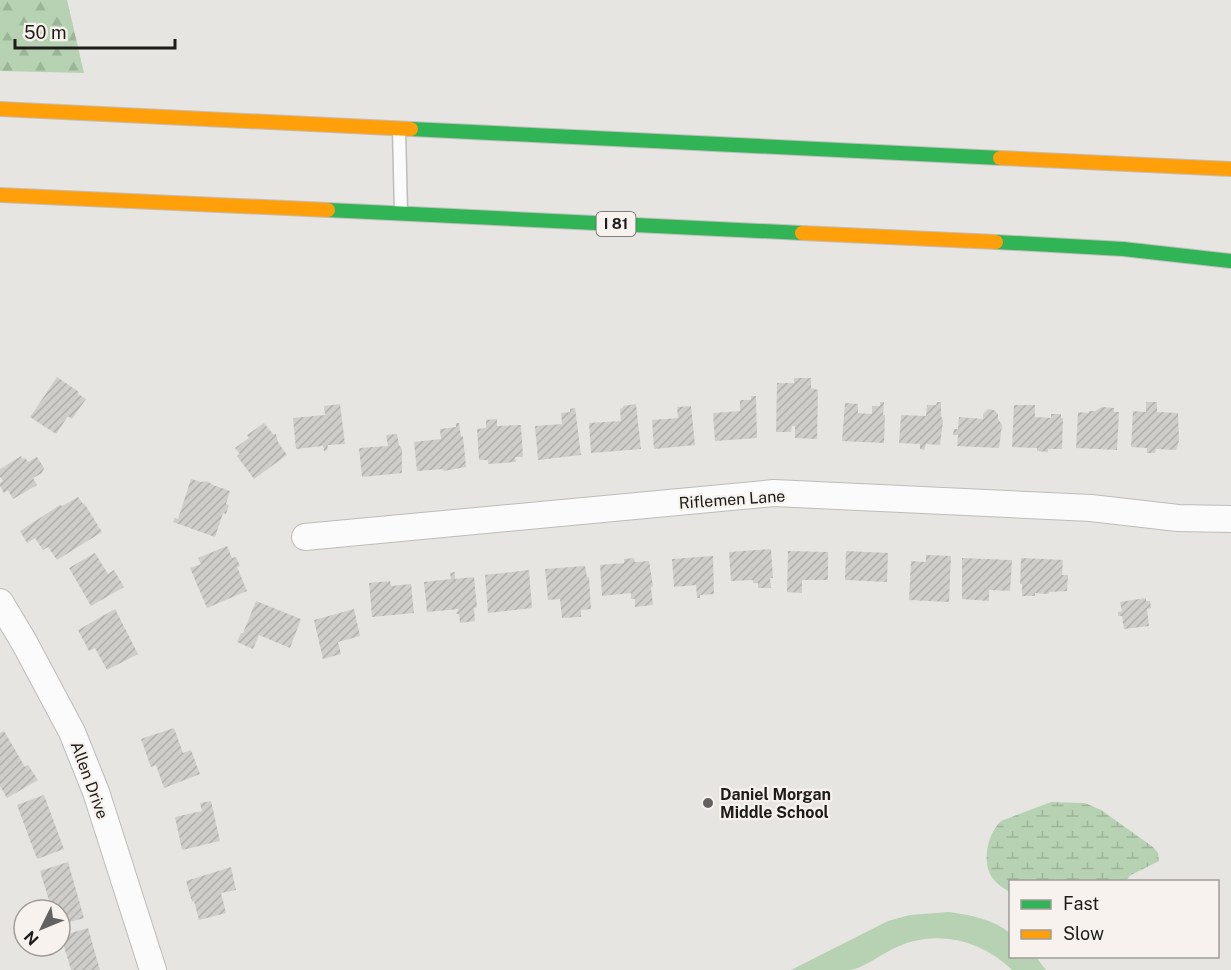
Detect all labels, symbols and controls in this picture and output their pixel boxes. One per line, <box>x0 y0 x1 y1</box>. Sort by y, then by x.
scale bar <box>15 12 176 50</box>
text: 50 m <box>24 22 67 43</box>
road number: I 81 <box>596 212 636 236</box>
street label: Riflemen Lane <box>678 486 786 513</box>
street label: Allen Drive <box>67 739 112 821</box>
place label: Daniel Morgan Middle School <box>720 785 831 822</box>
marker: Daniel Morgan Middle School <box>701 796 715 810</box>
legend <box>1009 880 1219 958</box>
text: Fast <box>1063 893 1099 914</box>
north arrow <box>12 898 72 958</box>
text: Slow <box>1063 923 1104 944</box>
text: N <box>20 927 43 949</box>

